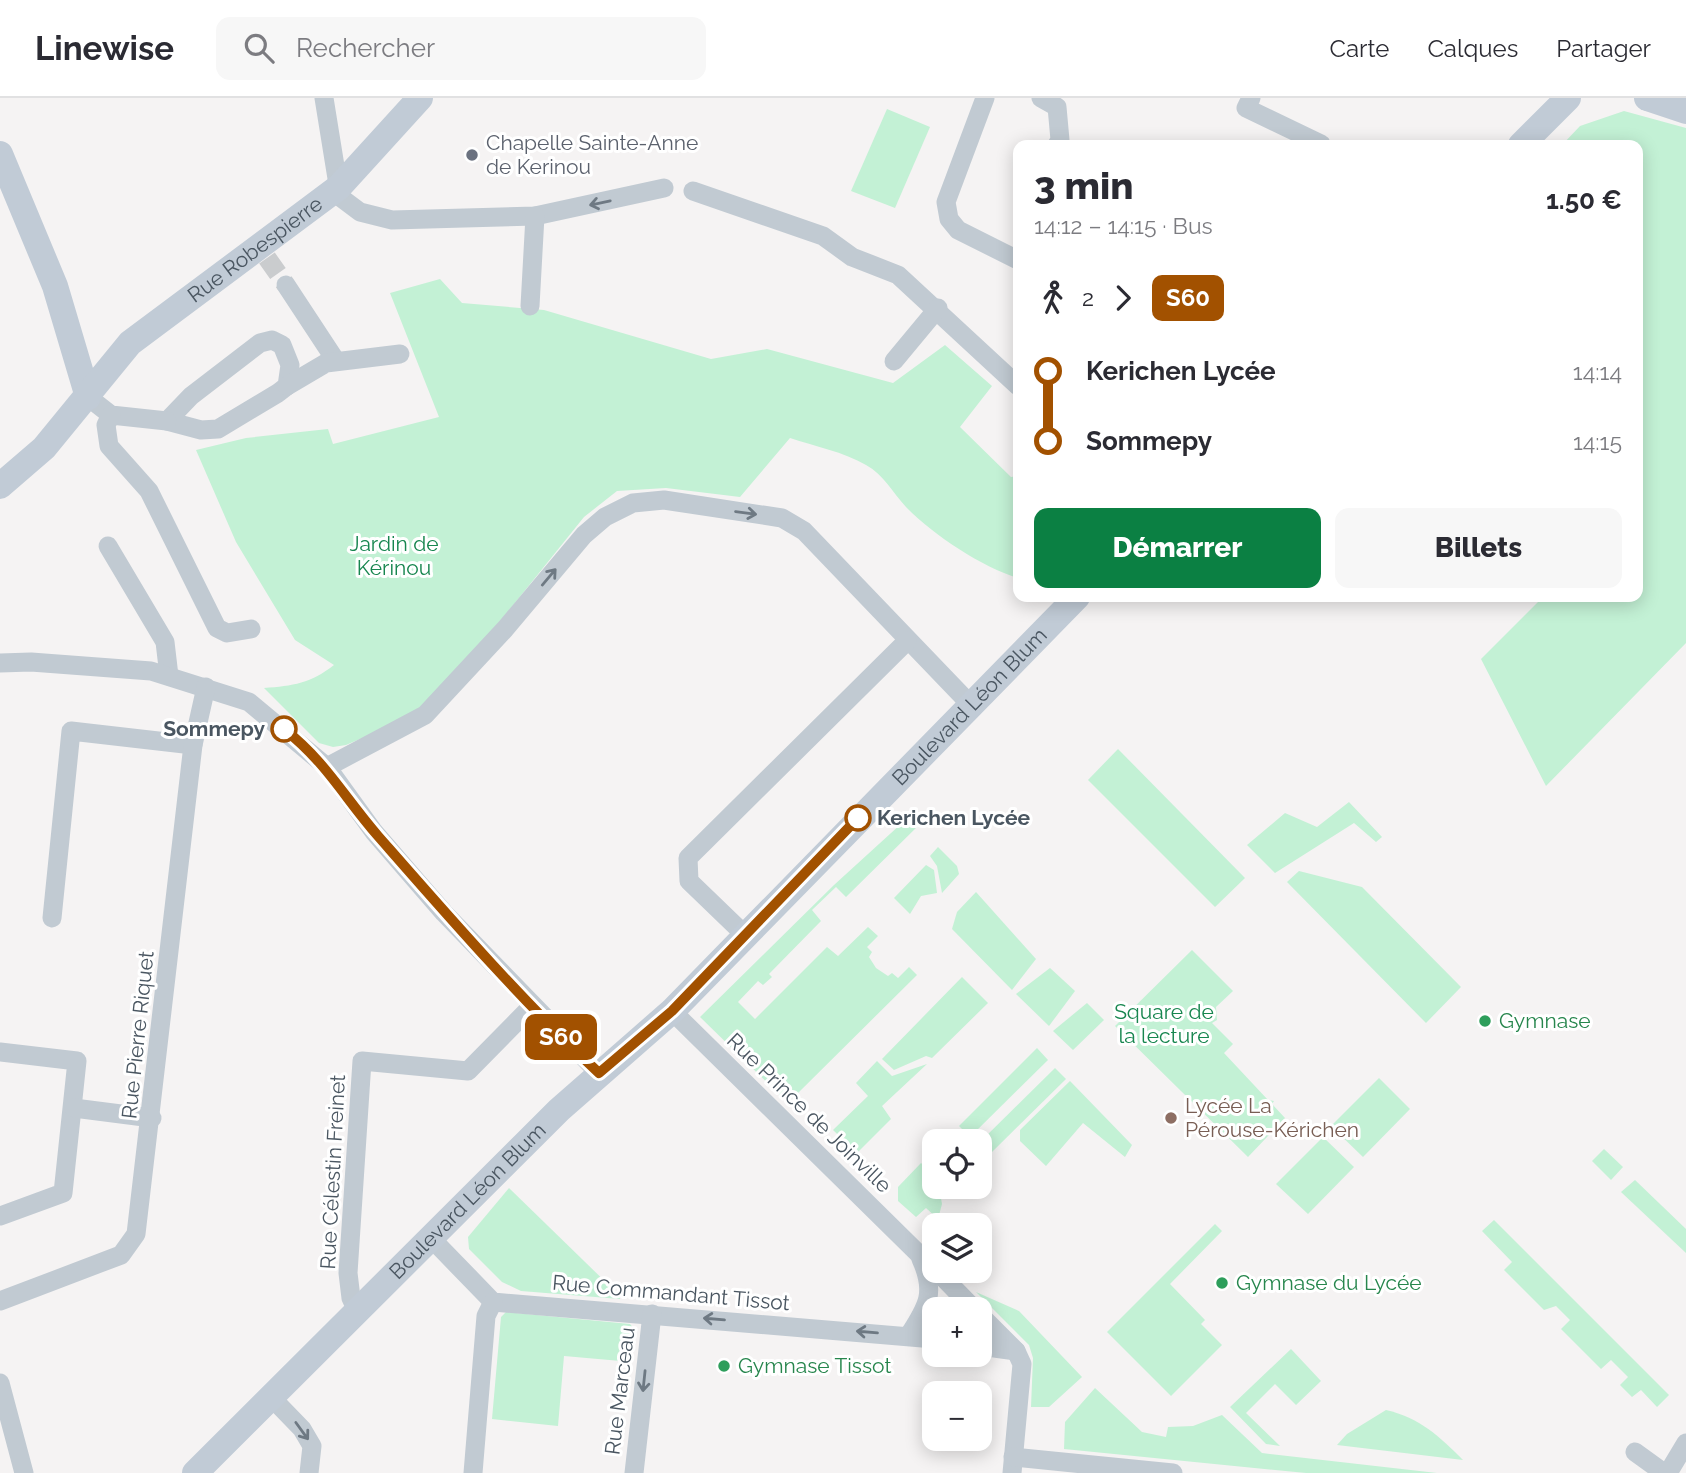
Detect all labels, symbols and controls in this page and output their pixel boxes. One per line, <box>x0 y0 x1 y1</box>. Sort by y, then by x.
search box <box>216 17 706 80</box>
text: Linewise <box>35 29 174 68</box>
icon: search <box>240 29 278 67</box>
text: Rechercher <box>296 33 435 63</box>
text: Carte <box>1330 34 1389 63</box>
text: Calques <box>1427 34 1518 63</box>
text: Partager <box>1556 34 1651 63</box>
place label: Chapelle Sainte-Anne de Kerinou <box>486 130 698 179</box>
marker: Chapelle Sainte-Anne de Kerinou <box>464 147 480 163</box>
text: 3 min <box>1034 163 1134 208</box>
text: 1.50 € <box>1546 185 1622 215</box>
street label: Rue Robespierre <box>183 191 327 308</box>
one-way arrow <box>589 196 612 210</box>
text: 14:12 – 14:15 · Bus <box>1034 212 1213 239</box>
icon: walk <box>1034 279 1072 317</box>
icon: forward <box>1104 279 1142 317</box>
text: S60 <box>1166 283 1210 312</box>
text: 2 <box>1082 284 1094 311</box>
text: Kerichen Lycée <box>1086 356 1276 386</box>
text: 14:14 <box>1573 358 1622 385</box>
text: Sommepy <box>1086 426 1212 456</box>
text: 14:15 <box>1573 428 1622 455</box>
one-way arrow <box>734 507 757 520</box>
button: Démarrer <box>1034 508 1321 588</box>
button: Billets <box>1335 508 1622 588</box>
park label: Jardin de Kérinou <box>349 531 439 580</box>
one-way arrow <box>541 568 557 586</box>
street label: Boulevard Léon Blum <box>887 622 1052 790</box>
place label: Sommepy <box>163 716 265 741</box>
marker: Sommepy <box>271 716 297 742</box>
marker: Kerichen Lycée <box>845 805 871 831</box>
place label: Kerichen Lycée <box>877 805 1031 830</box>
street label: Rue Pierre Riquet <box>116 950 159 1120</box>
park label: Square de la lecture <box>1114 999 1214 1048</box>
place label: Gymnase <box>1499 1008 1591 1033</box>
marker: Gymnase <box>1477 1013 1493 1029</box>
line badge: S60 <box>521 1014 601 1060</box>
text: S60 <box>539 1022 583 1051</box>
street label: Rue Prince de Joinville <box>722 1028 897 1198</box>
street label: Rue Célestin Freinet <box>315 1074 350 1270</box>
place label: Lycée La Pérouse-Kérichen <box>1185 1093 1359 1142</box>
marker: Lycée La Pérouse-Kérichen <box>1163 1110 1179 1126</box>
street label: Boulevard Léon Blum <box>384 1118 551 1284</box>
map controls <box>922 1129 992 1451</box>
button: locate <box>922 1129 992 1199</box>
button: layers <box>922 1213 992 1283</box>
street label: Rue Commandant Tissot <box>551 1270 791 1315</box>
place label: Gymnase du Lycée <box>1236 1270 1422 1295</box>
marker: Gymnase du Lycée <box>1214 1275 1230 1291</box>
button: + <box>922 1297 992 1367</box>
one-way arrow <box>703 1312 726 1325</box>
one-way arrow <box>856 1325 878 1338</box>
street label: Rue Marceau <box>599 1326 640 1456</box>
place label: Gymnase Tissot <box>738 1353 891 1378</box>
marker: Gymnase Tissot <box>716 1358 732 1374</box>
one-way arrow <box>637 1370 650 1392</box>
button: − <box>922 1381 992 1451</box>
one-way arrow <box>295 1421 309 1440</box>

